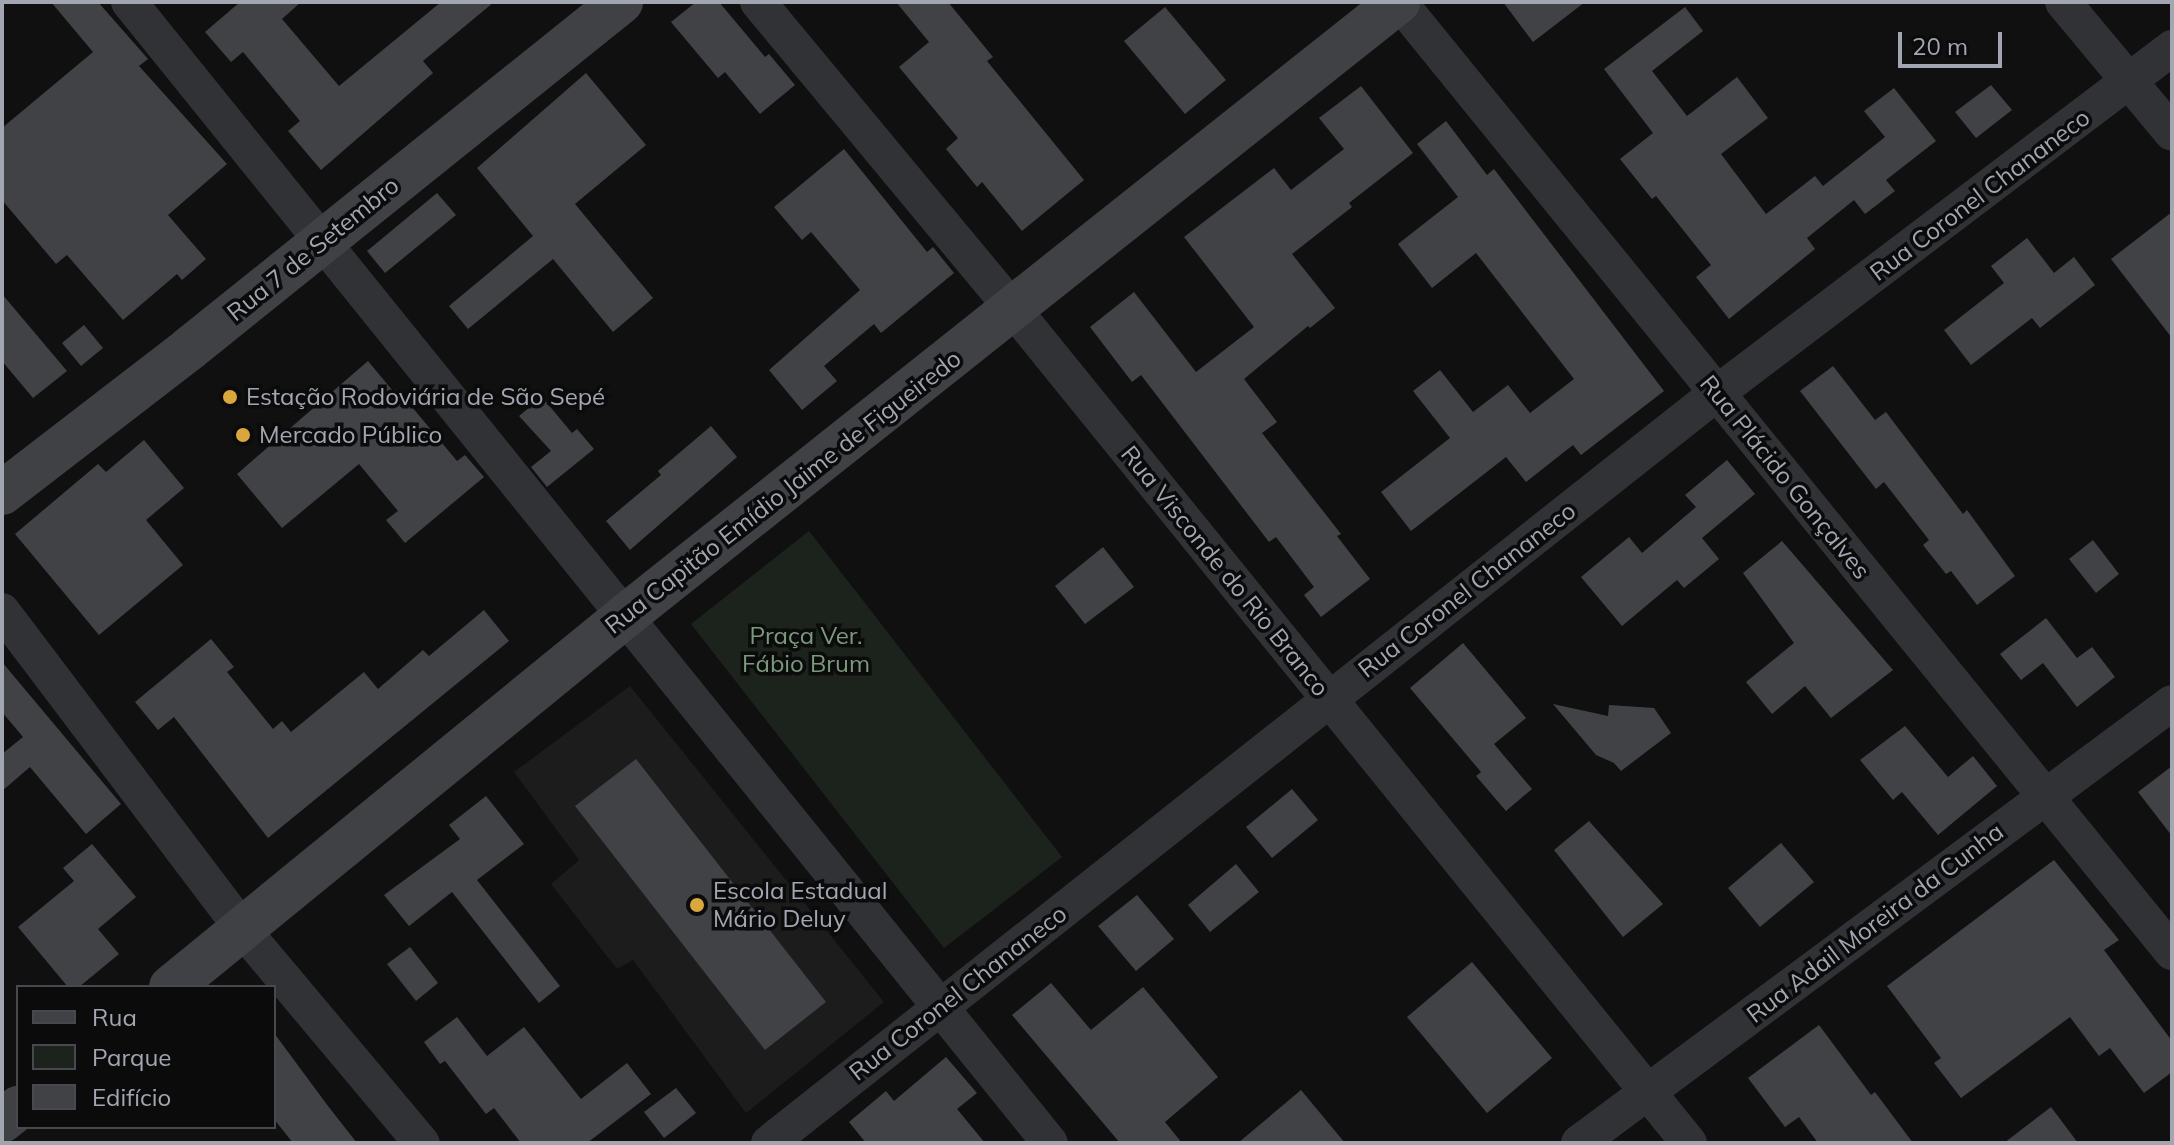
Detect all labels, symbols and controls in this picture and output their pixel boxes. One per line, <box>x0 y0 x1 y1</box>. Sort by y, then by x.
scale bar <box>1902 16 2006 66</box>
text: 20 m <box>1912 31 1968 61</box>
street label: Rua Coronel Chananeco <box>1864 103 2096 287</box>
street label: Rua 7 de Setembro <box>221 171 405 327</box>
street label: Rua Capitão Emídio Jaime de Figueiredo <box>599 344 967 640</box>
street label: Rua Plácido Gonçalves <box>1694 369 1876 585</box>
place label: Estação Rodoviária de São Sepé <box>246 383 605 411</box>
marker: Estação Rodoviária de São Sepé <box>221 388 239 406</box>
place label: Mercado Público <box>259 421 442 449</box>
marker: Mercado Público <box>234 426 252 444</box>
street label: Rua Visconde do Rio Branco <box>1115 440 1335 702</box>
street label: Rua Coronel Chananeco <box>1353 496 1581 684</box>
park label: Praça Ver. Fábio Brum <box>742 622 870 678</box>
street label: Rua Adail Moreira da Cunha <box>1741 817 2009 1029</box>
place label: Escola Estadual Mário Deluy <box>713 877 887 933</box>
marker: Escola Estadual Mário Deluy <box>688 896 706 914</box>
street label: Rua Coronel Chananeco <box>844 899 1072 1087</box>
legend <box>16 985 276 1129</box>
text: Rua <box>92 1002 137 1032</box>
text: Parque <box>92 1042 171 1072</box>
text: Edifício <box>92 1082 171 1112</box>

